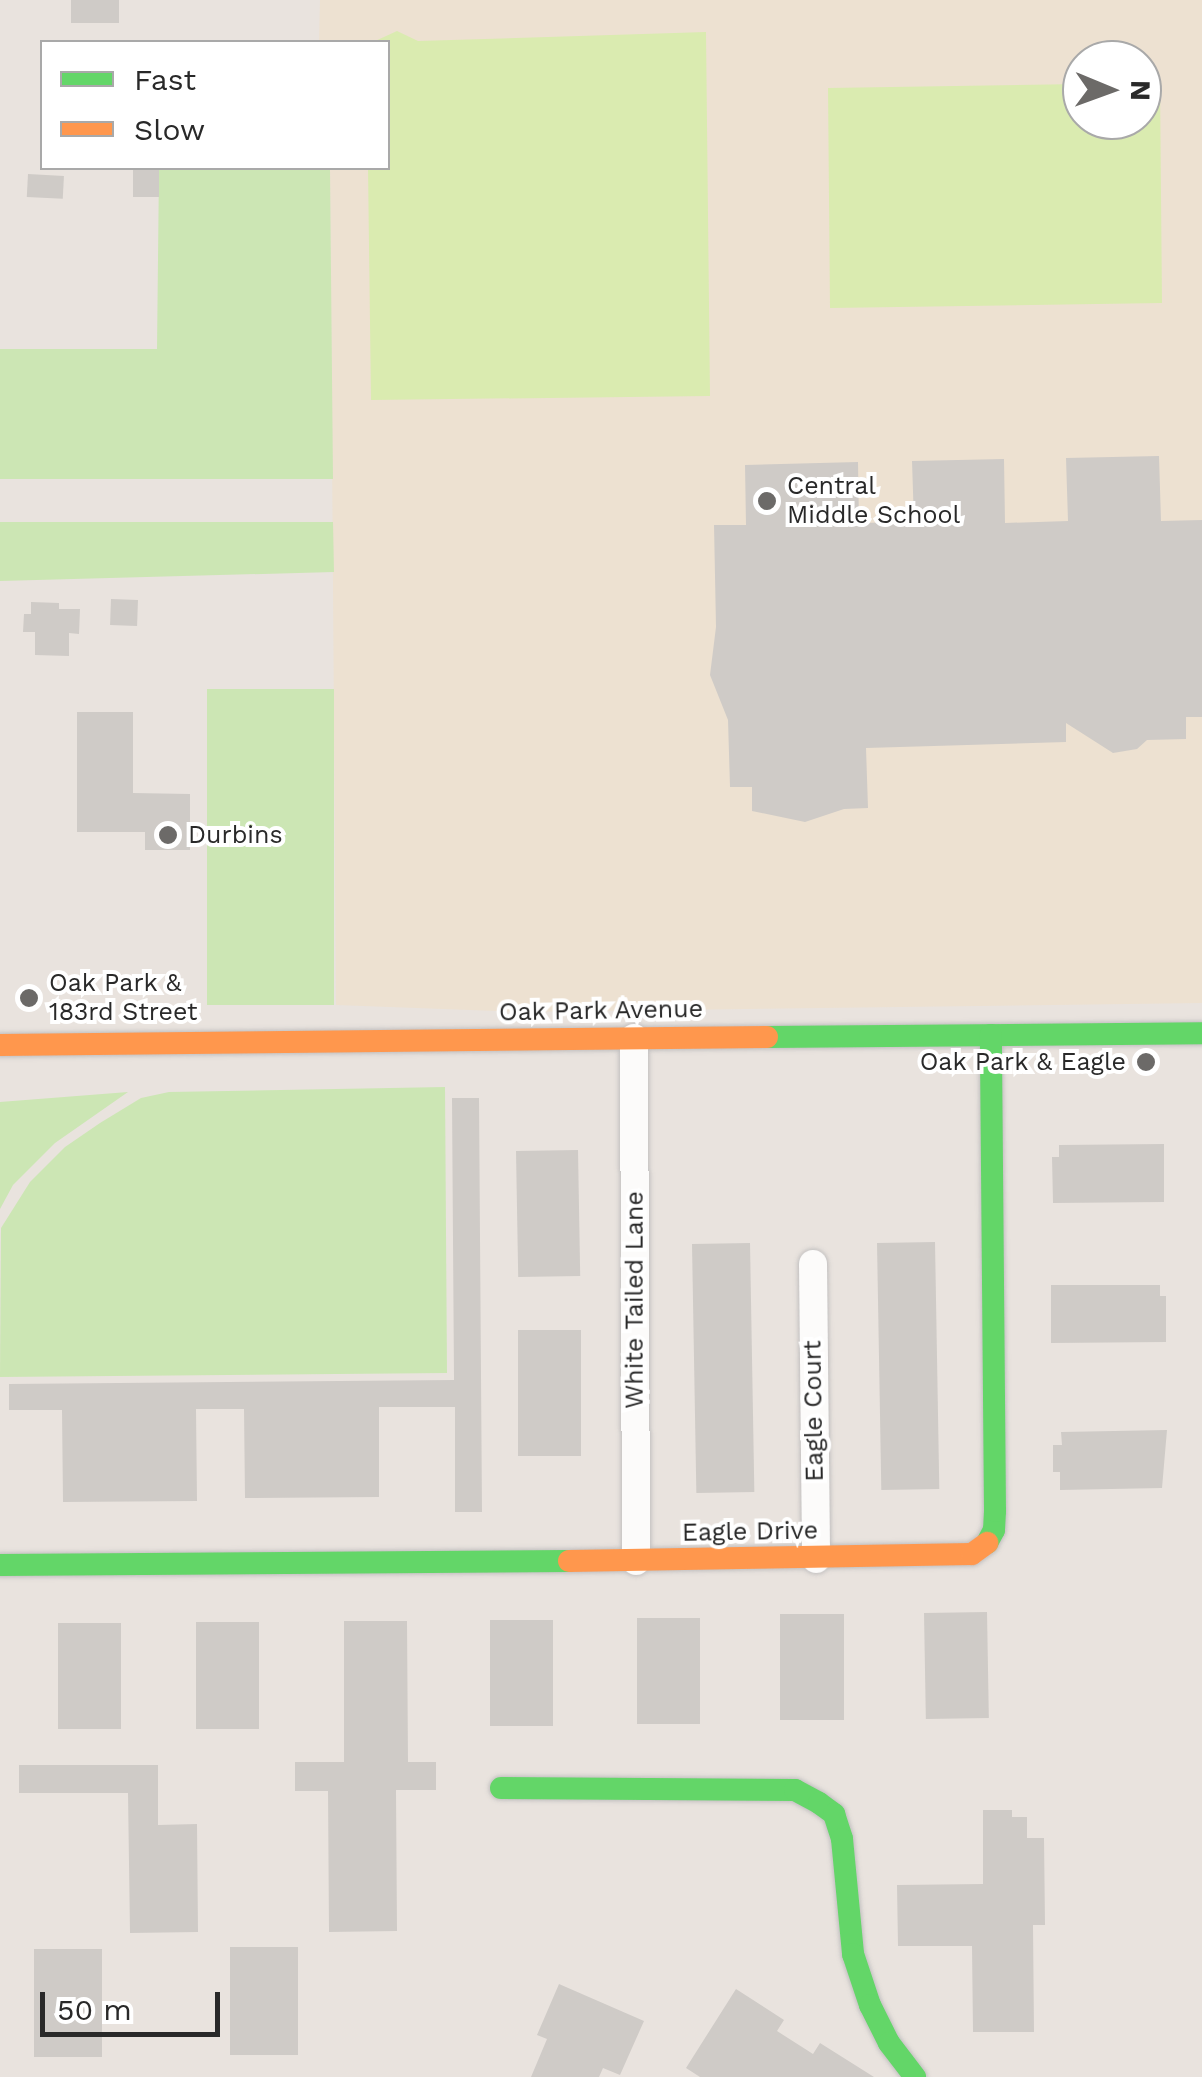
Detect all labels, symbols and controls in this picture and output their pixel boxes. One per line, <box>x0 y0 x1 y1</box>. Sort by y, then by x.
legend <box>40 40 390 170</box>
north arrow <box>1062 40 1162 140</box>
text: Fast <box>134 62 196 97</box>
text: N <box>1124 80 1157 101</box>
text: Slow <box>134 112 205 147</box>
place label: Central Middle School <box>787 472 960 531</box>
marker: Central Middle School <box>756 490 778 512</box>
place label: Durbins <box>188 820 283 850</box>
marker: Durbins <box>157 824 179 846</box>
place label: Oak Park & 183rd Street <box>49 969 197 1028</box>
marker: Oak Park & 183rd Street <box>18 987 40 1009</box>
street label: Oak Park Avenue <box>498 994 704 1028</box>
place label: Oak Park & Eagle <box>919 1047 1126 1077</box>
marker: Oak Park & Eagle <box>1135 1051 1157 1073</box>
street label: White Tailed Lane <box>620 1191 650 1409</box>
street label: Eagle Court <box>798 1340 830 1482</box>
street label: Eagle Drive <box>682 1516 818 1548</box>
scale bar <box>45 1972 225 2034</box>
text: 50 m <box>57 1992 132 2027</box>

